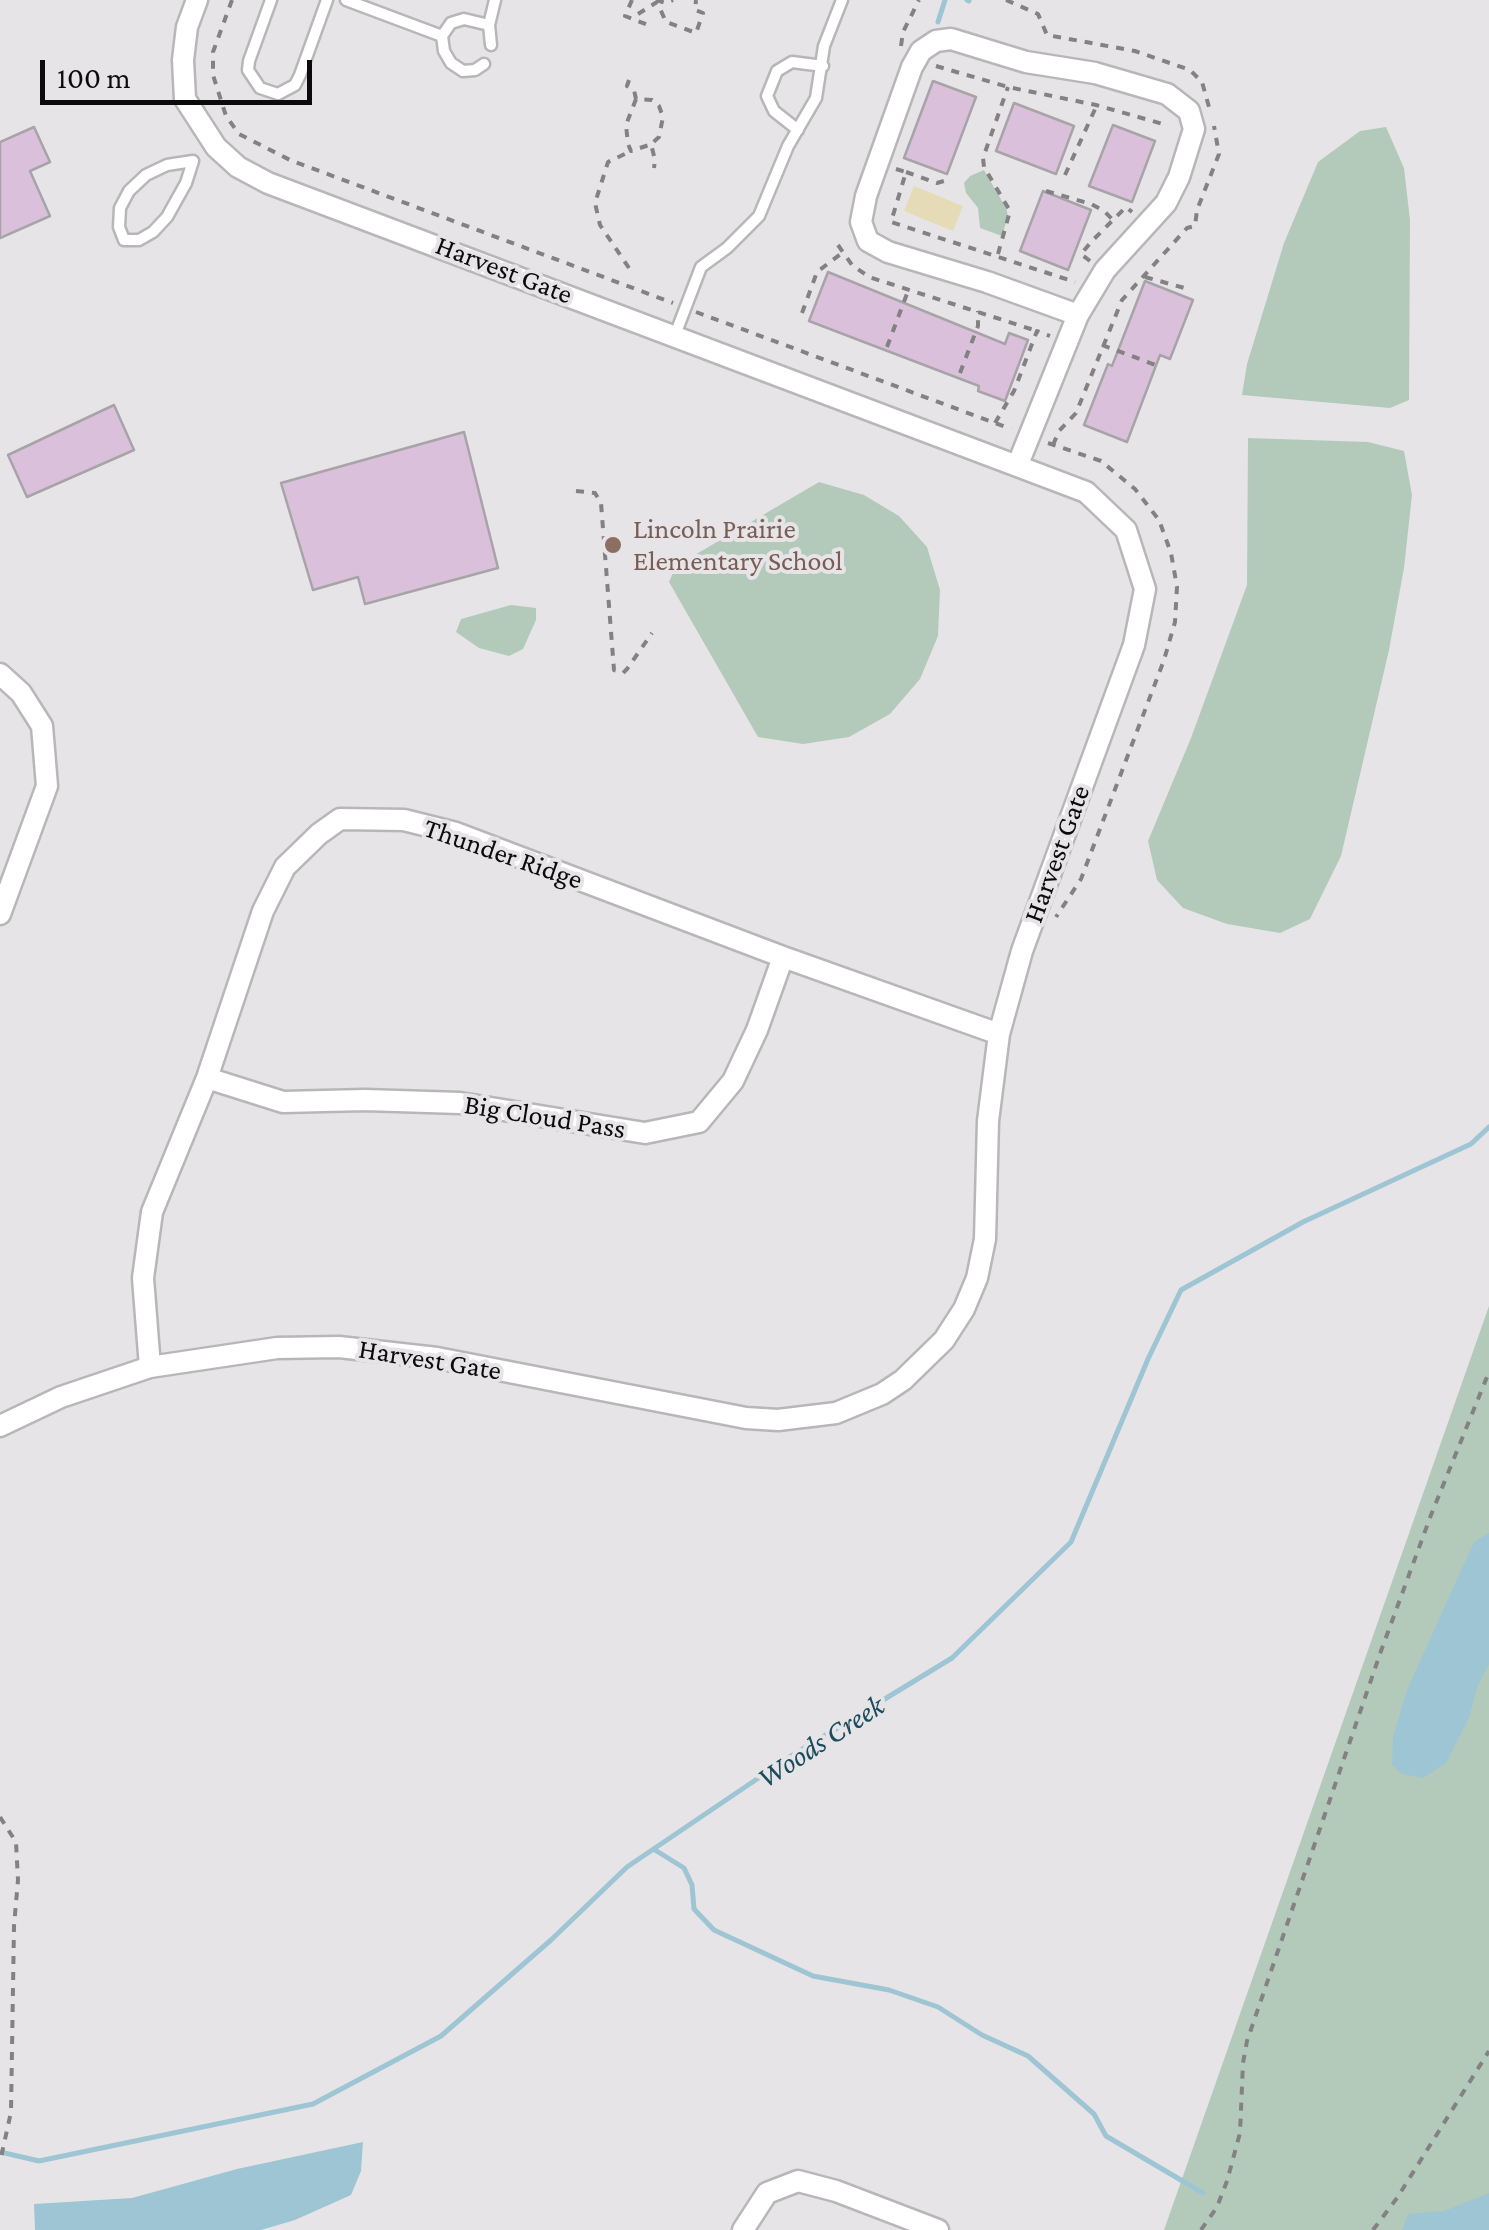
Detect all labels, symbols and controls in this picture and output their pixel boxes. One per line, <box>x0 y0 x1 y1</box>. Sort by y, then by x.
scale bar <box>45 40 318 102</box>
text: 100 m <box>57 61 131 94</box>
street label: Harvest Gate <box>431 229 577 311</box>
place label: Lincoln Prairie Elementary School <box>633 512 843 578</box>
marker: Lincoln Prairie Elementary School <box>602 534 624 556</box>
street label: Harvest Gate <box>1017 781 1097 927</box>
street label: Thunder Ridge <box>419 811 587 897</box>
street label: Big Cloud Pass <box>462 1088 628 1146</box>
street label: Harvest Gate <box>356 1332 504 1388</box>
water label: Woods Creek <box>751 1688 891 1796</box>

